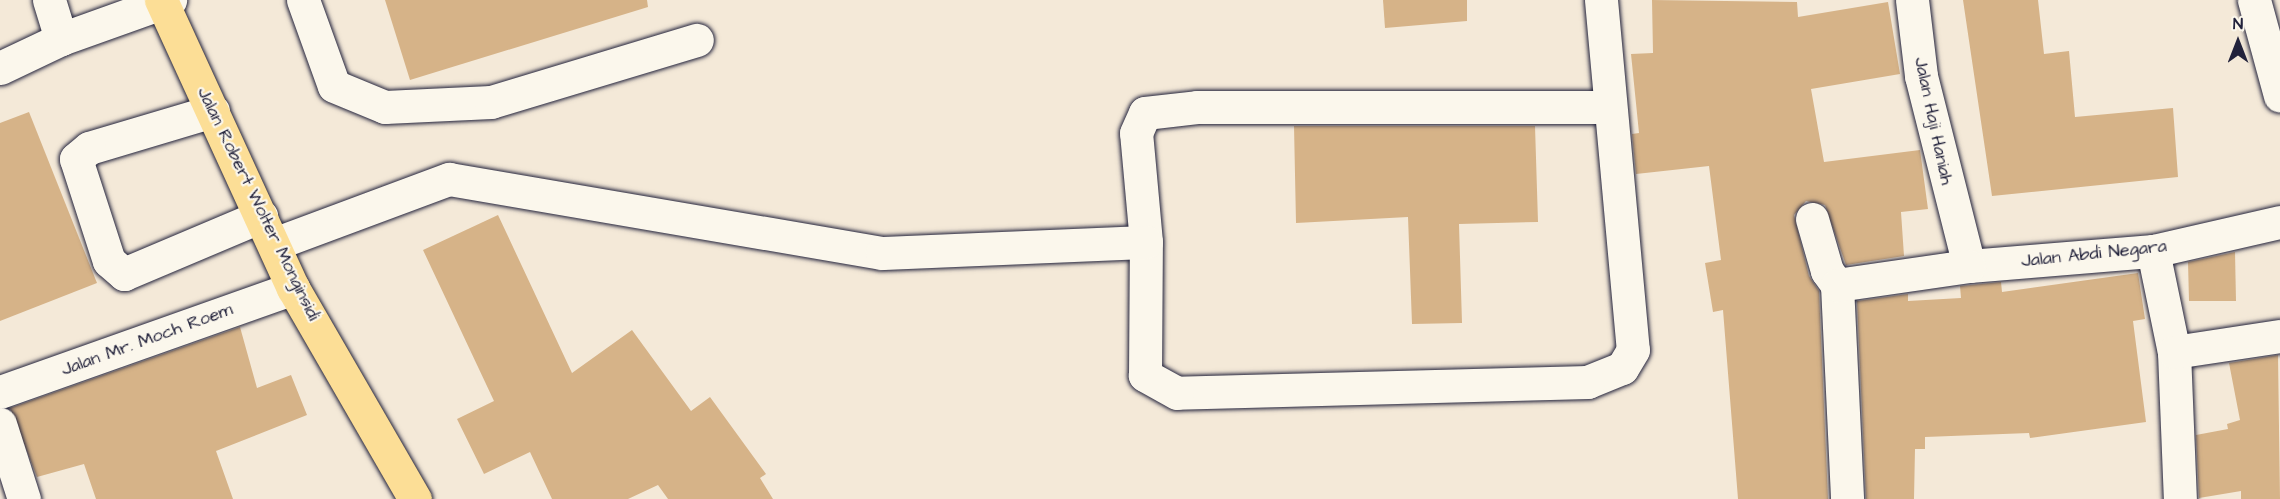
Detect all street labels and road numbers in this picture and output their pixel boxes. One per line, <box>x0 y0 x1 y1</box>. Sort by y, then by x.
street label: Jalan Haji Haniah <box>1909 55 1957 187</box>
street label: Jalan Robert Wolter Monginsidi <box>192 84 324 324</box>
street label: Jalan Abdi Negara <box>2020 236 2168 272</box>
street label: Jalan Mr. Moch Roem <box>58 299 236 381</box>

